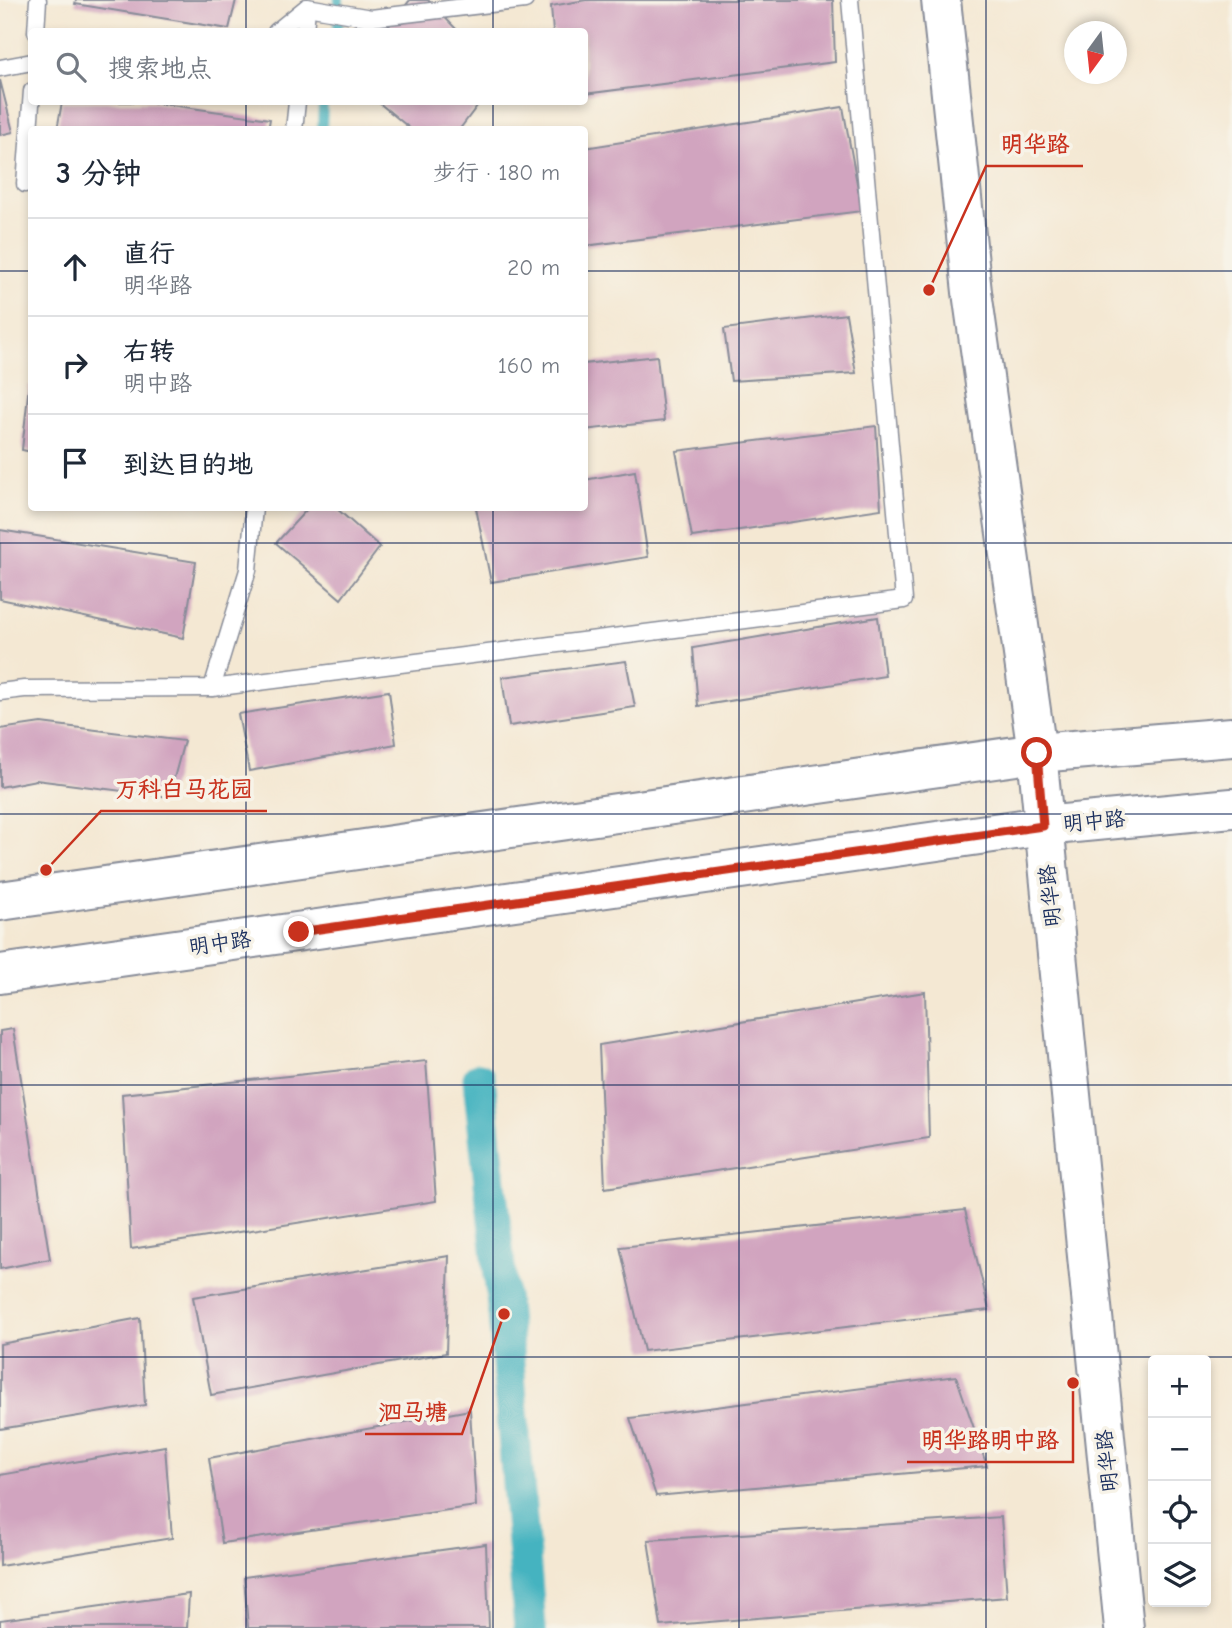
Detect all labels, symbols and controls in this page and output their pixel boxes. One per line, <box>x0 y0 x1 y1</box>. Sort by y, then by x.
north arrow <box>1064 21 1127 84</box>
search box <box>28 28 588 105</box>
icon: search <box>52 48 90 86</box>
text: 搜索地点 <box>108 54 212 84</box>
callout: 明华路 <box>986 122 1083 166</box>
text: 明华路 <box>1001 131 1070 158</box>
text: 3 分钟 <box>56 156 141 191</box>
text: 步行 · 180 m <box>433 159 560 186</box>
text: 直行 <box>123 239 175 269</box>
icon: ahead <box>56 248 94 286</box>
text: 20 m <box>507 254 560 281</box>
text: 明华路 <box>123 272 192 299</box>
text: 右转 <box>123 337 175 367</box>
icon: right <box>56 346 94 384</box>
text: 160 m <box>498 352 560 379</box>
text: 明中路 <box>123 370 192 397</box>
icon: arrive <box>56 444 94 482</box>
text: 到达目的地 <box>123 450 253 480</box>
route start <box>1021 737 1052 768</box>
callout: 万科白马花园 <box>101 767 267 811</box>
text: 万科白马花园 <box>115 776 253 803</box>
street label: 明中路 <box>1062 806 1126 836</box>
street label: 明华路 <box>1035 863 1065 929</box>
route end <box>283 916 314 947</box>
street label: 明中路 <box>187 927 253 959</box>
map controls <box>1148 1355 1211 1607</box>
button: + <box>1148 1355 1211 1418</box>
callout: 泗马塘 <box>365 1390 462 1434</box>
text: 泗马塘 <box>379 1399 448 1426</box>
callout: 明华路明中路 <box>907 1418 1073 1462</box>
button: − <box>1148 1418 1211 1481</box>
text: 明华路明中路 <box>921 1427 1059 1454</box>
street label: 明华路 <box>1092 1428 1122 1494</box>
button: locate <box>1148 1481 1211 1544</box>
button: layers <box>1148 1544 1211 1607</box>

